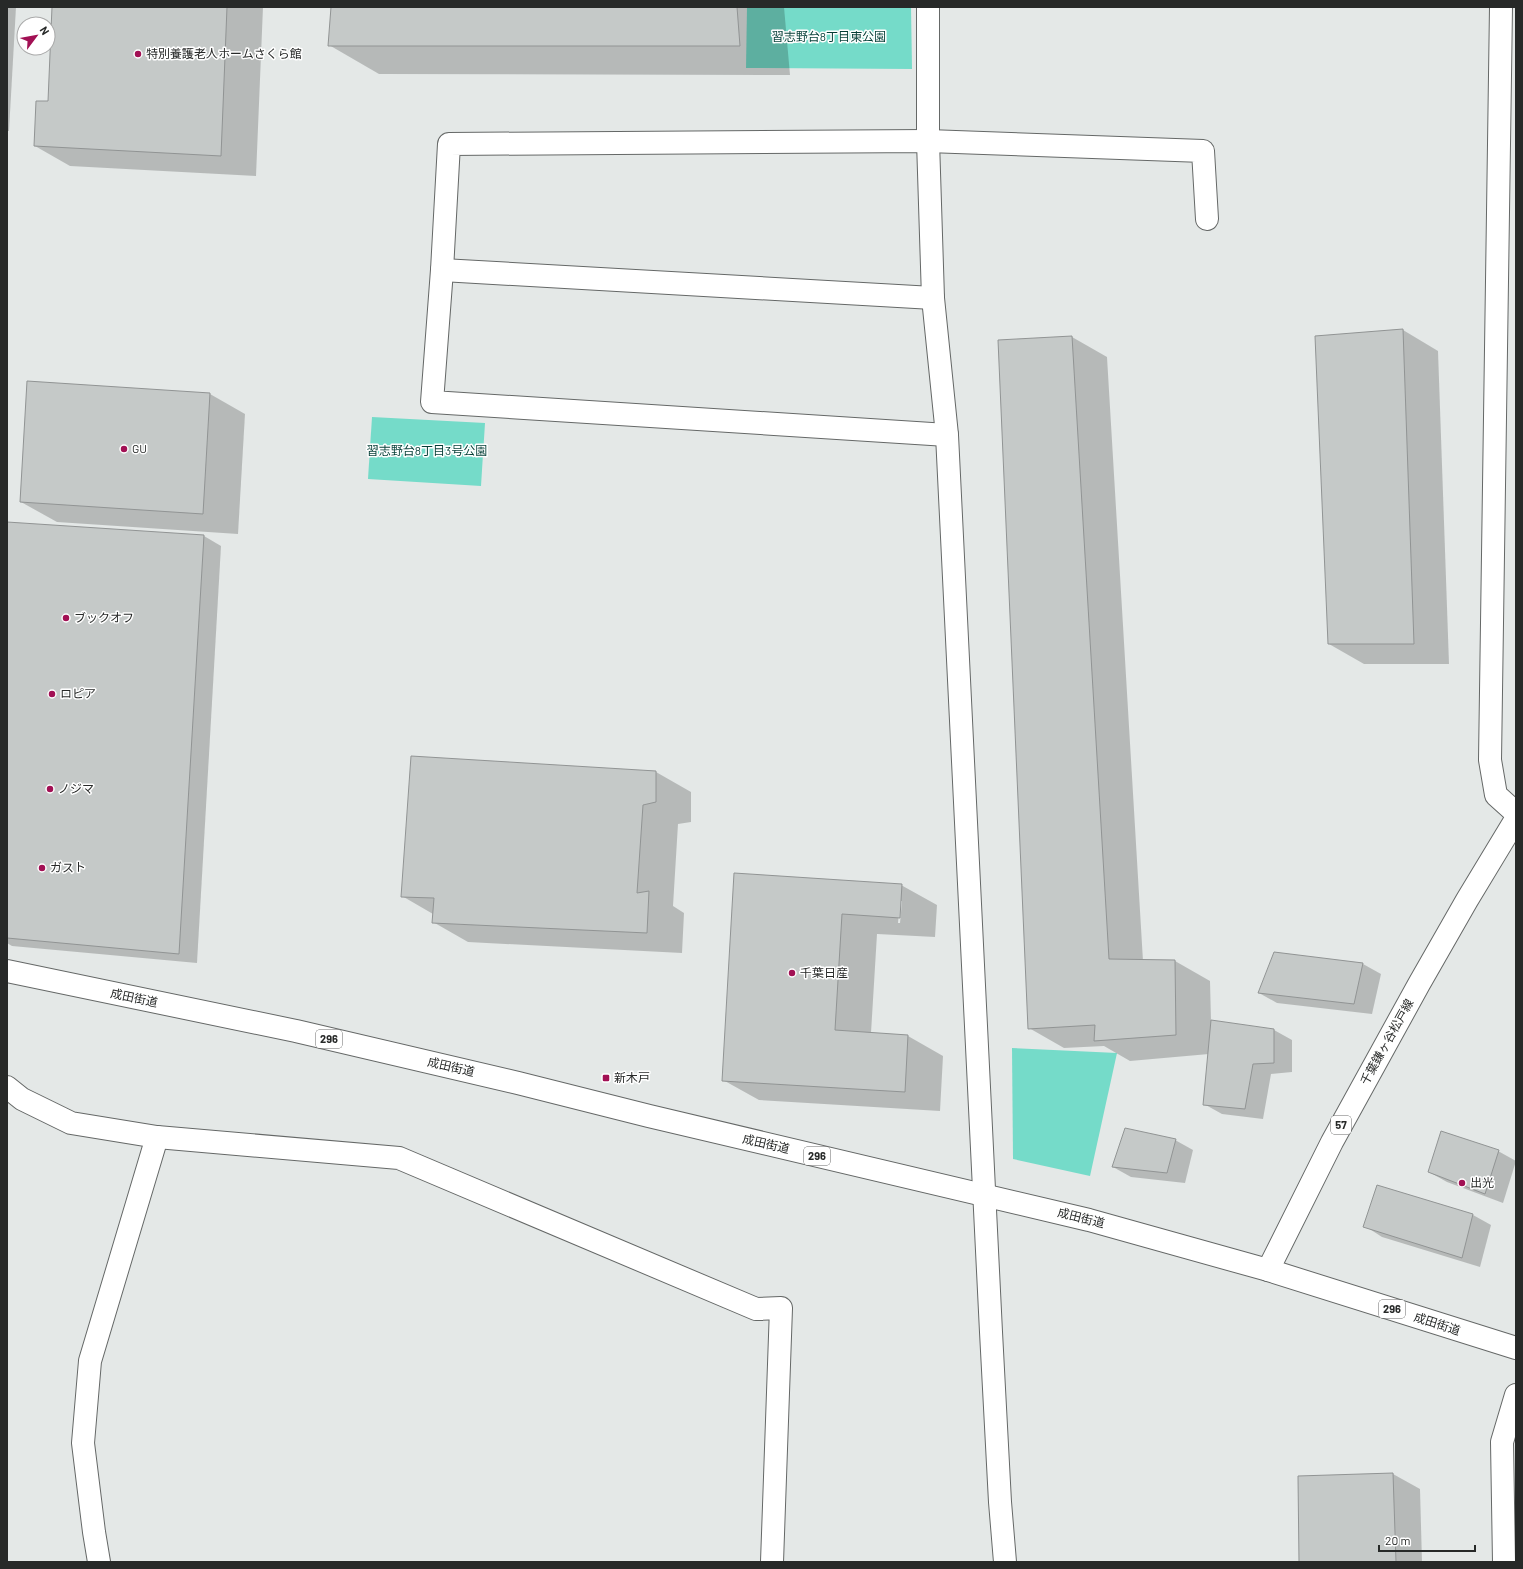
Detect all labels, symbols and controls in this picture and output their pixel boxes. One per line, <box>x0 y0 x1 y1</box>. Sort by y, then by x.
north arrow <box>16 16 56 56</box>
text: N <box>37 24 52 37</box>
park label: 習志野台8丁目東公園 <box>772 29 886 43</box>
place label: 特別養護老人ホームさくら館 <box>146 46 302 60</box>
marker: 特別養護老人ホームさくら館 <box>133 49 143 59</box>
place label: GU <box>132 441 147 455</box>
park label: 習志野台8丁目3号公園 <box>367 443 487 457</box>
marker: GU <box>119 444 129 454</box>
place label: ブックオフ <box>74 610 134 624</box>
marker: ブックオフ <box>61 613 71 623</box>
place label: ロピア <box>60 686 96 700</box>
marker: ロピア <box>47 689 57 699</box>
place label: ノジマ <box>58 781 94 795</box>
marker: ノジマ <box>45 784 55 794</box>
place label: ガスト <box>50 860 86 874</box>
marker: ガスト <box>37 863 47 873</box>
place label: 千葉日産 <box>800 965 848 979</box>
marker: 千葉日産 <box>787 968 797 978</box>
street label: 成田街道 <box>109 985 159 1009</box>
street label: 千葉鎌ヶ谷松戸線 <box>1357 996 1416 1087</box>
road number: 296 <box>316 1030 342 1048</box>
street label: 成田街道 <box>426 1054 476 1078</box>
place label: 新木戸 <box>614 1070 650 1084</box>
marker: 新木戸 <box>601 1073 611 1083</box>
road number: 57 <box>1331 1116 1351 1134</box>
street label: 成田街道 <box>741 1131 791 1155</box>
road number: 296 <box>804 1147 830 1165</box>
place label: 出光 <box>1470 1175 1494 1189</box>
marker: 出光 <box>1457 1178 1467 1188</box>
street label: 成田街道 <box>1056 1204 1106 1230</box>
road number: 296 <box>1379 1300 1405 1318</box>
street label: 成田街道 <box>1412 1309 1462 1337</box>
scale bar <box>1379 1527 1475 1553</box>
text: 20 m <box>1385 1533 1411 1547</box>

